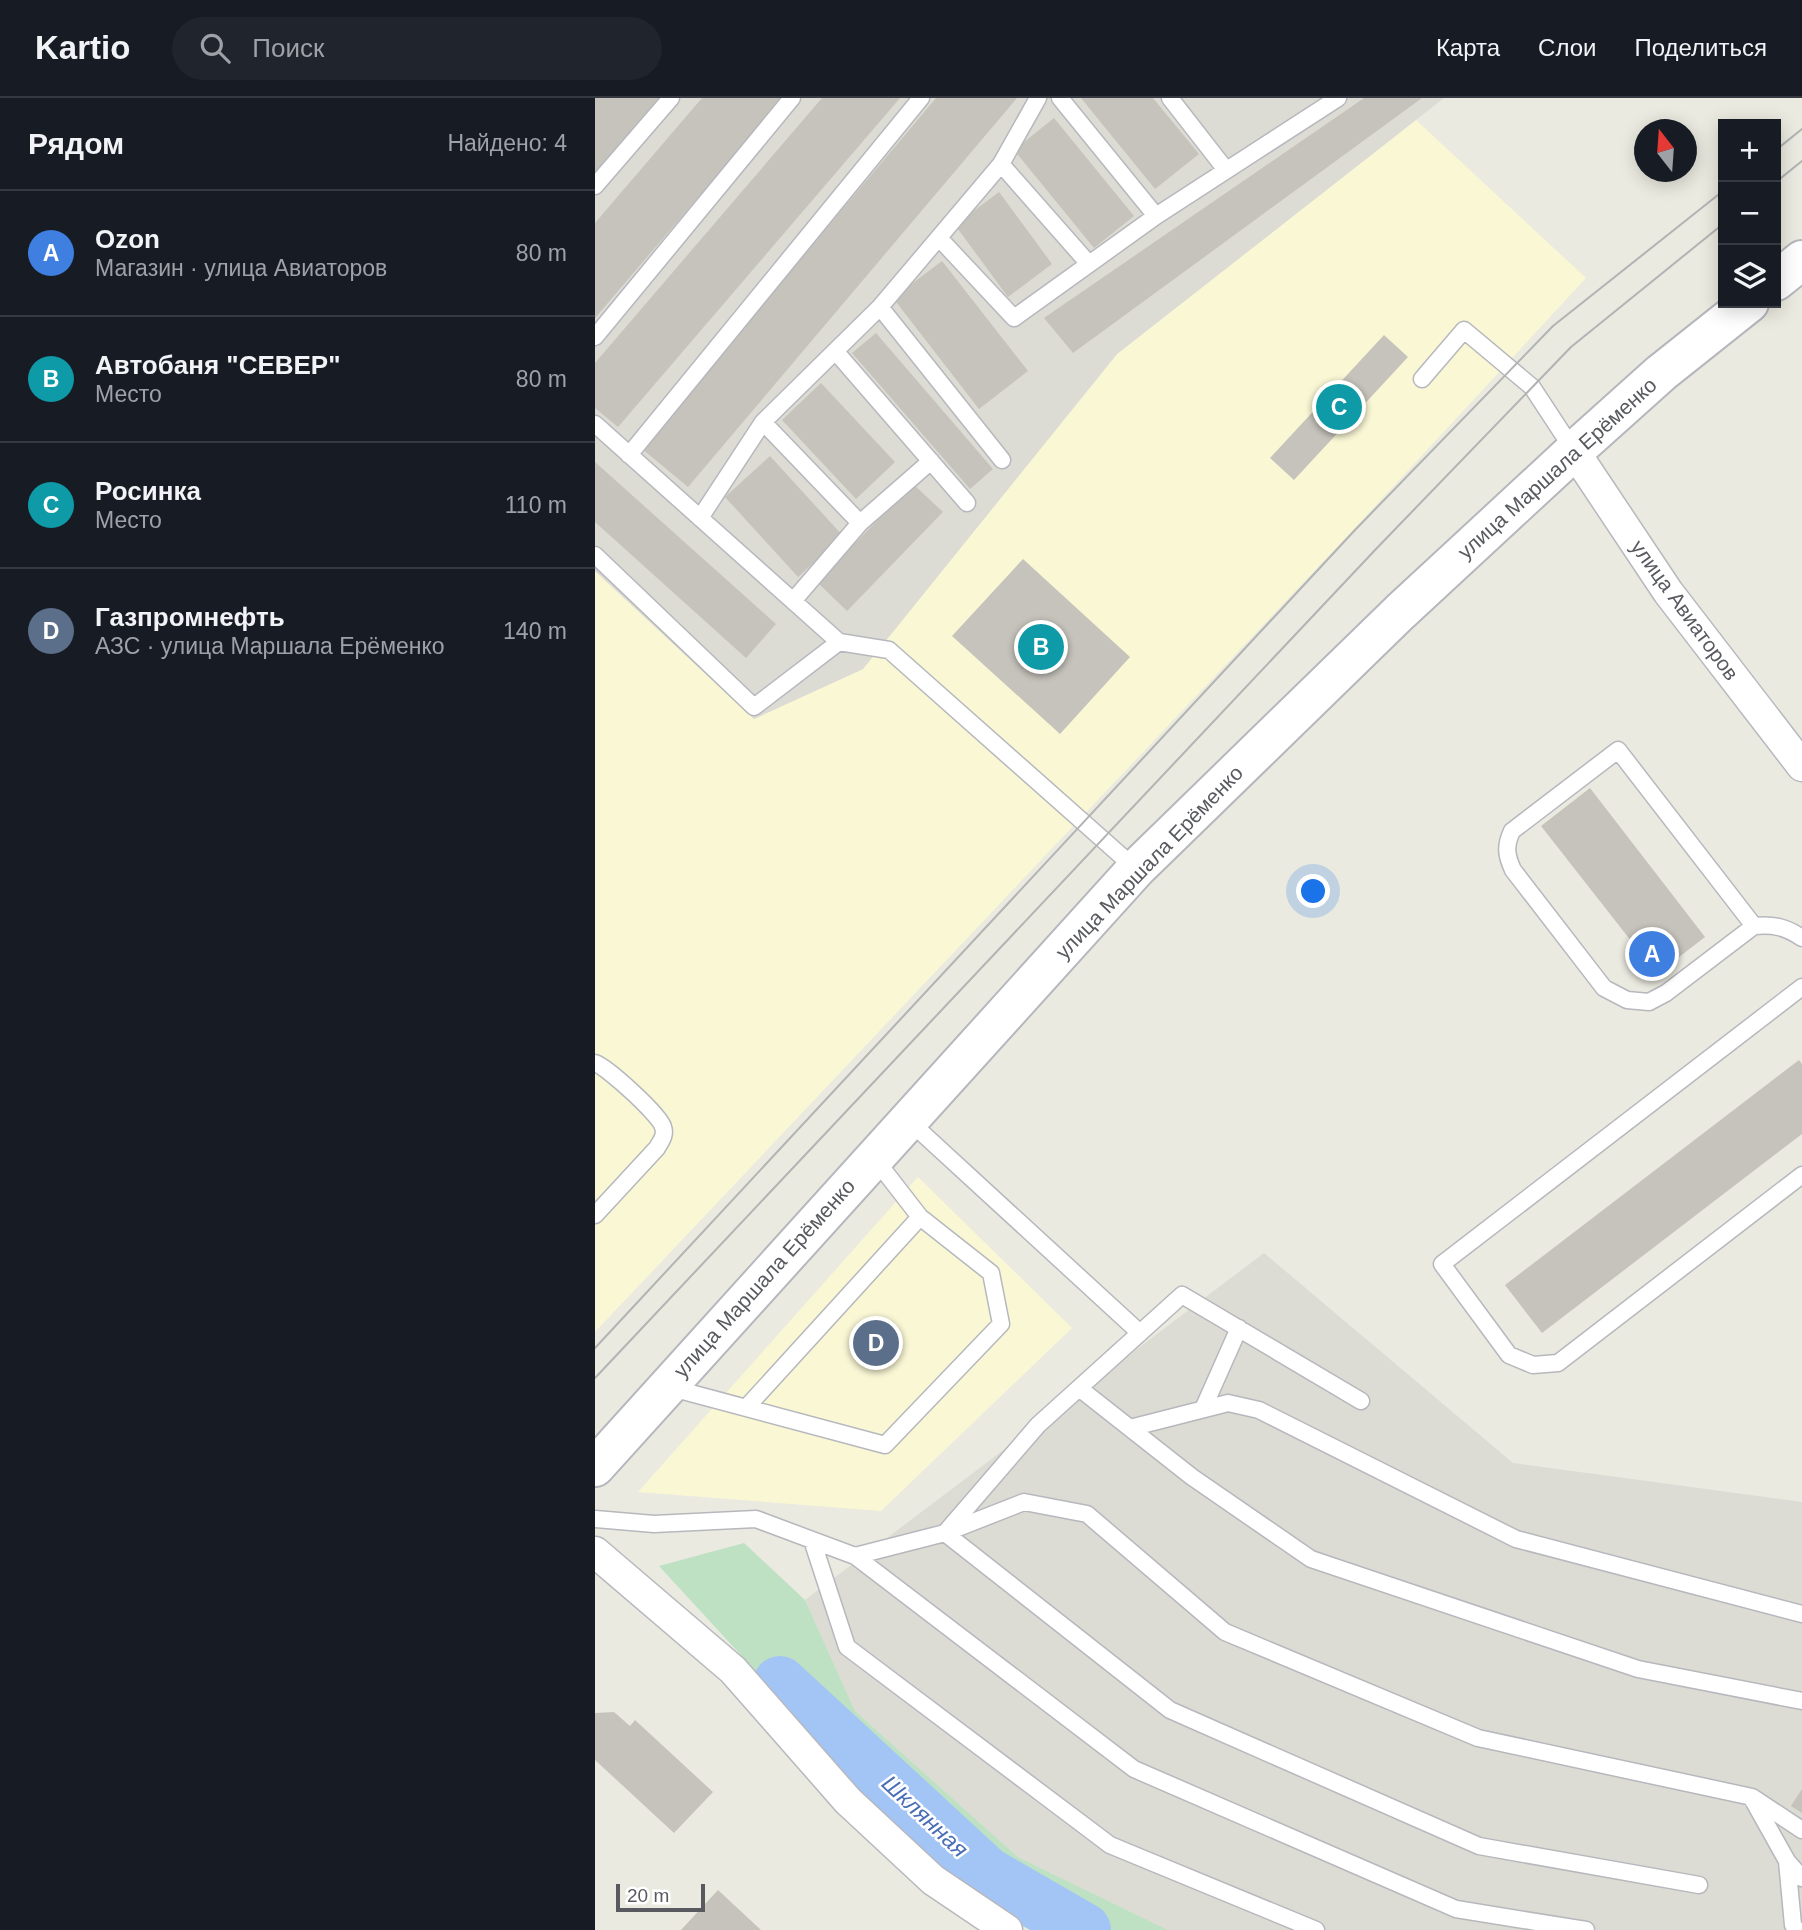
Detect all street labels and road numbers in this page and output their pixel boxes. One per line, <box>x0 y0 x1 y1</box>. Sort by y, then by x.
street label: улица Маршала Ерёменко <box>1453 373 1661 563</box>
street label: улица Авиаторов <box>1627 536 1743 684</box>
street label: улица Маршала Ерёменко <box>1051 761 1247 963</box>
street label: улица Маршала Ерёменко <box>669 1174 859 1382</box>

